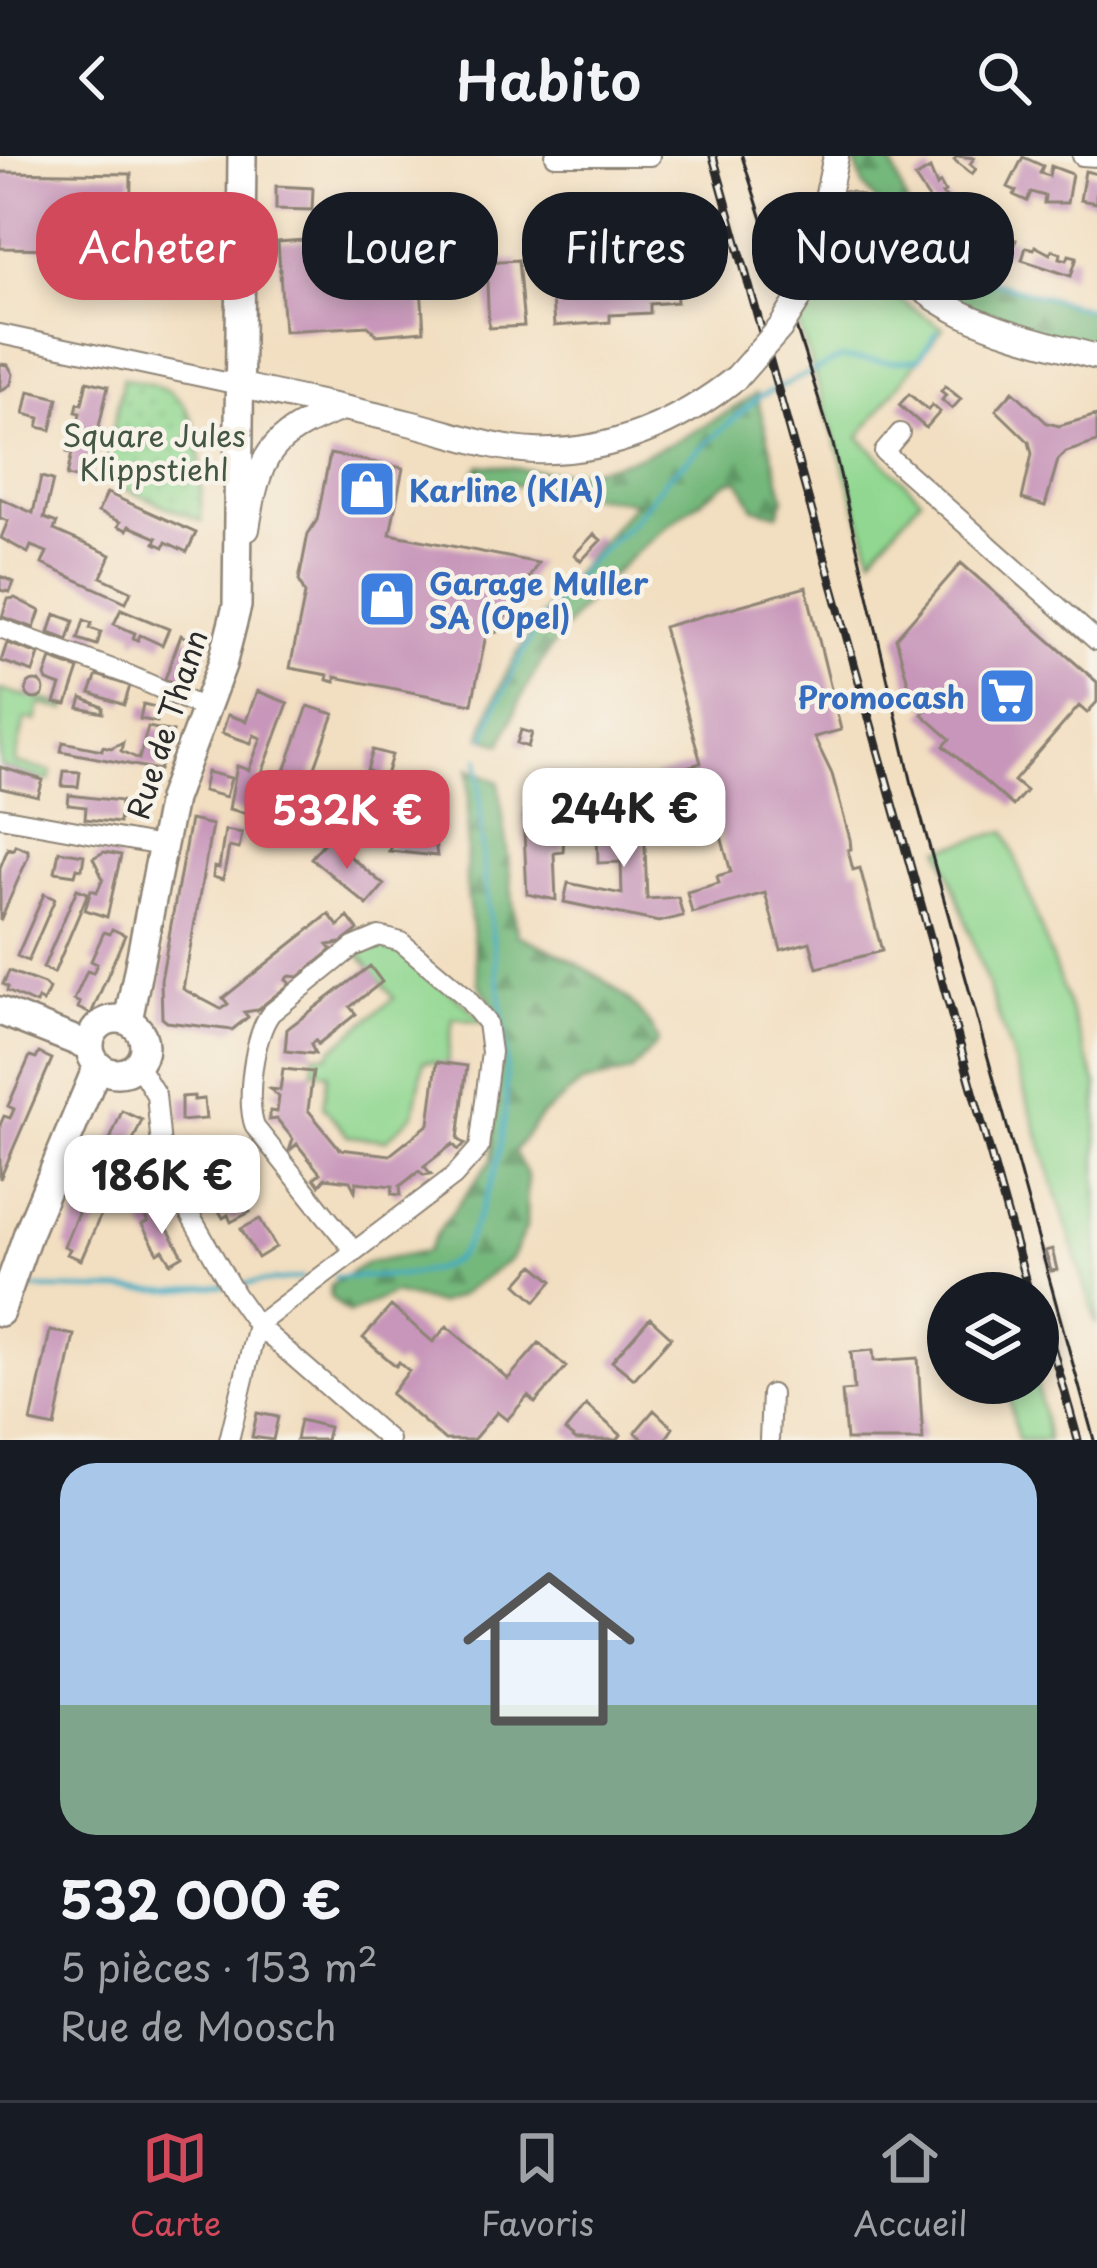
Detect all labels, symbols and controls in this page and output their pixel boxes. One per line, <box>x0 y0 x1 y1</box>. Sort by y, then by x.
text: Habito <box>456 38 641 119</box>
icon: back <box>60 45 126 111</box>
icon: search <box>971 45 1037 111</box>
chip: Acheter <box>36 192 278 300</box>
chip: Louer <box>302 192 498 300</box>
chip: Filtres <box>522 192 728 300</box>
chip: Nouveau <box>752 192 1014 300</box>
park label: Square Jules Klippstiehl <box>62 412 246 491</box>
shop icon: Karline (KIA) <box>336 458 398 520</box>
place label: Karline (KIA) <box>409 467 604 512</box>
place label: Garage Muller SA (Opel) <box>429 560 649 639</box>
shop icon: Garage Muller SA (Opel) <box>356 568 418 630</box>
street label: Rue de Thann <box>114 623 218 825</box>
supermarket icon: Promocash <box>976 665 1038 727</box>
place label: Promocash <box>798 674 965 719</box>
pin: 244K € <box>526 768 722 870</box>
pin: 532K € <box>249 770 445 872</box>
text: 244K € <box>549 777 699 836</box>
text: 532K € <box>272 779 422 838</box>
pin: 186K € <box>64 1135 260 1237</box>
text: 186K € <box>91 1144 233 1203</box>
map controls <box>927 1272 1059 1404</box>
button: layers <box>927 1272 1059 1404</box>
icon: home <box>441 1541 657 1757</box>
text: 532 000 € <box>60 1859 342 1936</box>
text: 5 pièces · 153 m² <box>60 1936 378 1995</box>
text: Rue de Moosch <box>60 1995 337 2054</box>
tab: Carte <box>130 2125 221 2247</box>
tab: Favoris <box>481 2125 594 2247</box>
tab: Accueil <box>853 2125 967 2247</box>

